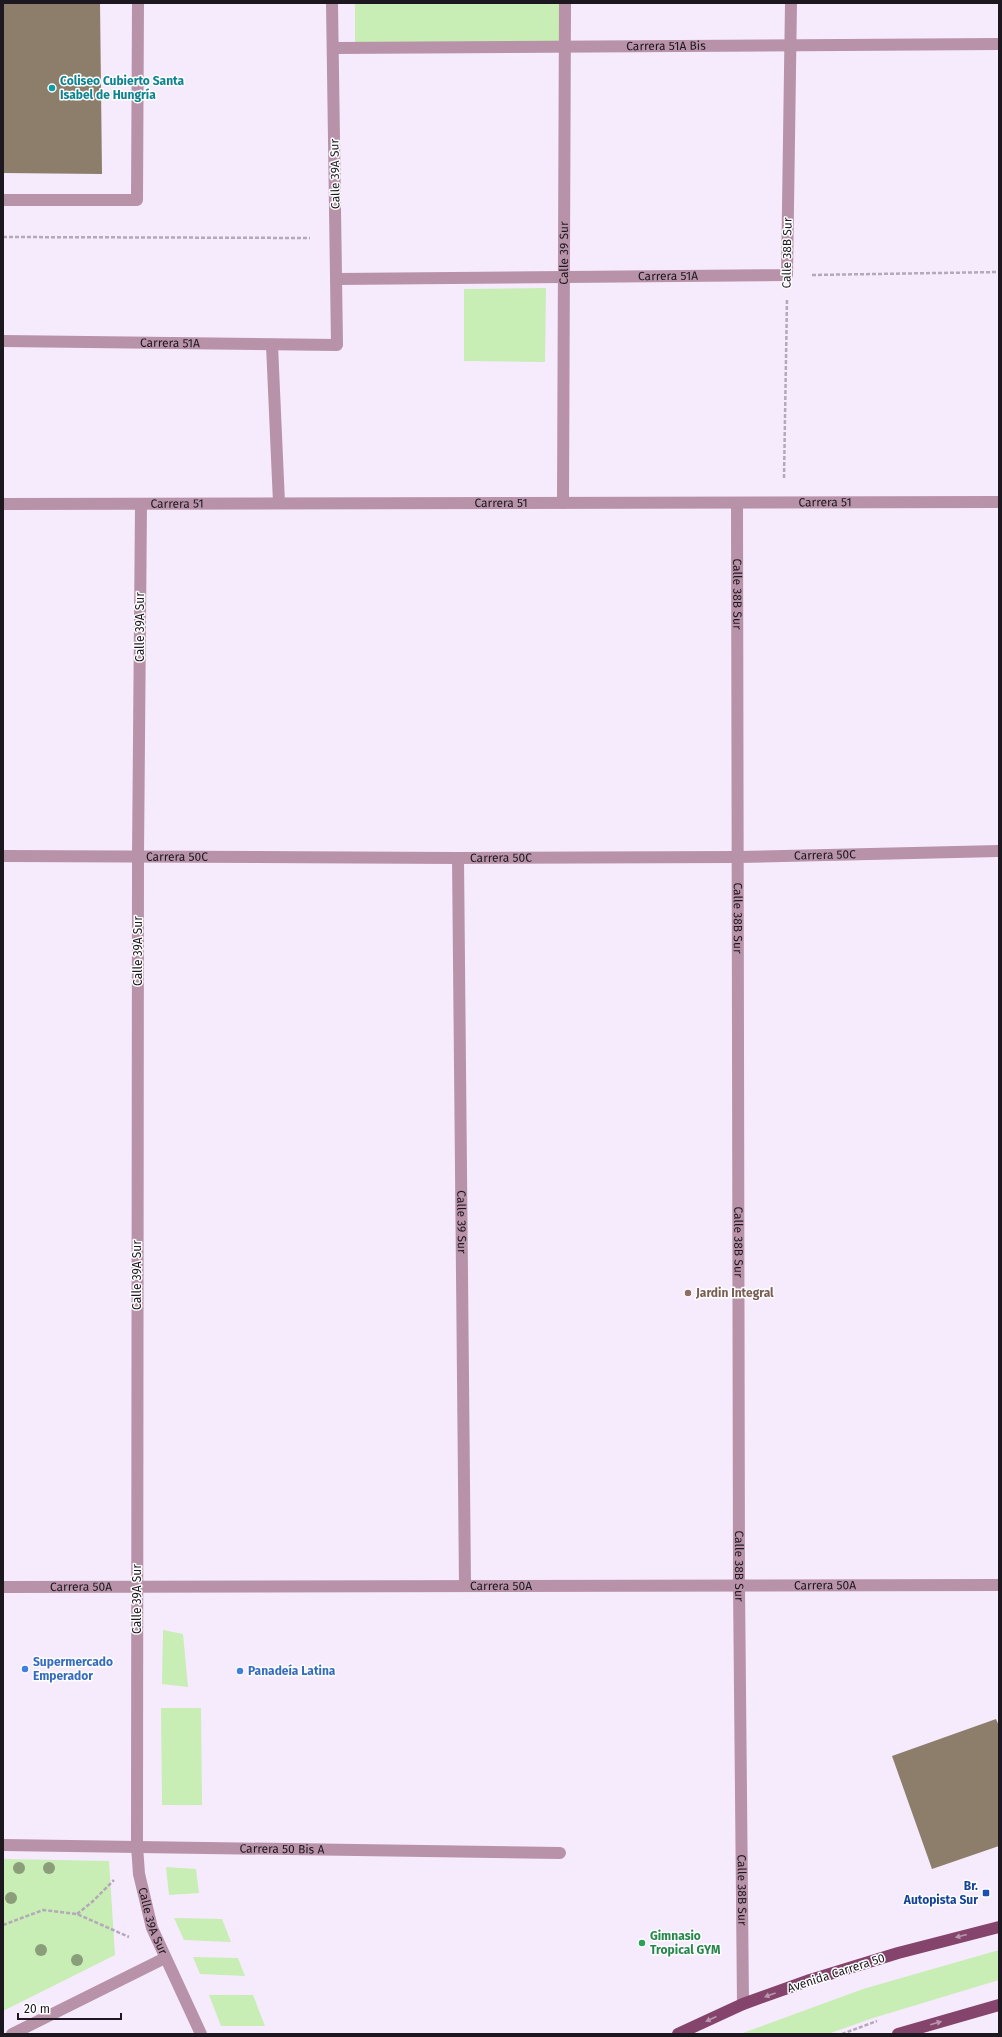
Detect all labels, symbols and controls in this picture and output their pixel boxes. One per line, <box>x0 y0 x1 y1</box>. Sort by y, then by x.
street label: Carrera 51A Bis <box>626 39 706 53</box>
place label: Coliseo Cubierto Santa Isabel de Hungría <box>60 74 185 102</box>
marker: Coliseo Cubierto Santa Isabel de Hungría <box>47 83 57 93</box>
street label: Calle 39A Sur <box>327 139 343 209</box>
street label: Calle 38B Sur <box>779 217 795 289</box>
street label: Calle 39 Sur <box>557 221 571 285</box>
street label: Carrera 51A <box>638 269 698 283</box>
street label: Carrera 51A <box>140 336 200 350</box>
street label: Carrera 51 <box>798 495 852 509</box>
street label: Carrera 51 <box>474 496 528 510</box>
street label: Carrera 51 <box>150 497 204 511</box>
street label: Calle 38B Sur <box>730 558 744 630</box>
street label: Calle 39A Sur <box>133 592 147 662</box>
street label: Carrera 50C <box>794 847 856 863</box>
street label: Carrera 50C <box>146 850 208 864</box>
street label: Carrera 50C <box>470 851 532 865</box>
street label: Calle 38B Sur <box>731 882 745 954</box>
street label: Calle 39A Sur <box>131 916 145 986</box>
street label: Calle 39 Sur <box>454 1190 469 1254</box>
street label: Calle 38B Sur <box>731 1206 745 1278</box>
street label: Calle 39A Sur <box>130 1240 144 1310</box>
place label: Jardin Integral <box>695 1286 774 1300</box>
marker: Jardin Integral <box>683 1288 693 1298</box>
street label: Calle 38B Sur <box>732 1530 746 1602</box>
street label: Calle 39A Sur <box>130 1564 144 1634</box>
street label: Carrera 50A <box>794 1578 856 1592</box>
street label: Carrera 50A <box>470 1579 532 1593</box>
street label: Carrera 50A <box>50 1580 112 1594</box>
place label: Supermercado Emperador <box>33 1655 113 1683</box>
marker: Supermercado Emperador <box>20 1664 30 1674</box>
place label: Panadeía Latina <box>248 1664 336 1678</box>
marker: Panadeía Latina <box>235 1666 245 1676</box>
street label: Carrera 50 Bis A <box>239 1841 325 1857</box>
street label: Calle 38B Sur <box>735 1854 749 1926</box>
place label: Br. Autopista Sur <box>903 1879 978 1907</box>
street label: Calle 39A Sur <box>135 1886 170 1957</box>
marker: Br. Autopista Sur <box>981 1888 991 1898</box>
place label: Gimnasio Tropical GYM <box>650 1929 721 1957</box>
one-way arrow <box>955 1934 967 1940</box>
marker: Gimnasio Tropical GYM <box>637 1938 647 1948</box>
street label: Avenida Carrera 50 <box>785 1951 887 1995</box>
one-way arrow <box>764 1992 776 1998</box>
scale bar <box>18 1995 121 2021</box>
text: 20 m <box>24 2002 50 2016</box>
one-way arrow <box>705 2016 716 2022</box>
one-way arrow <box>930 2020 942 2026</box>

